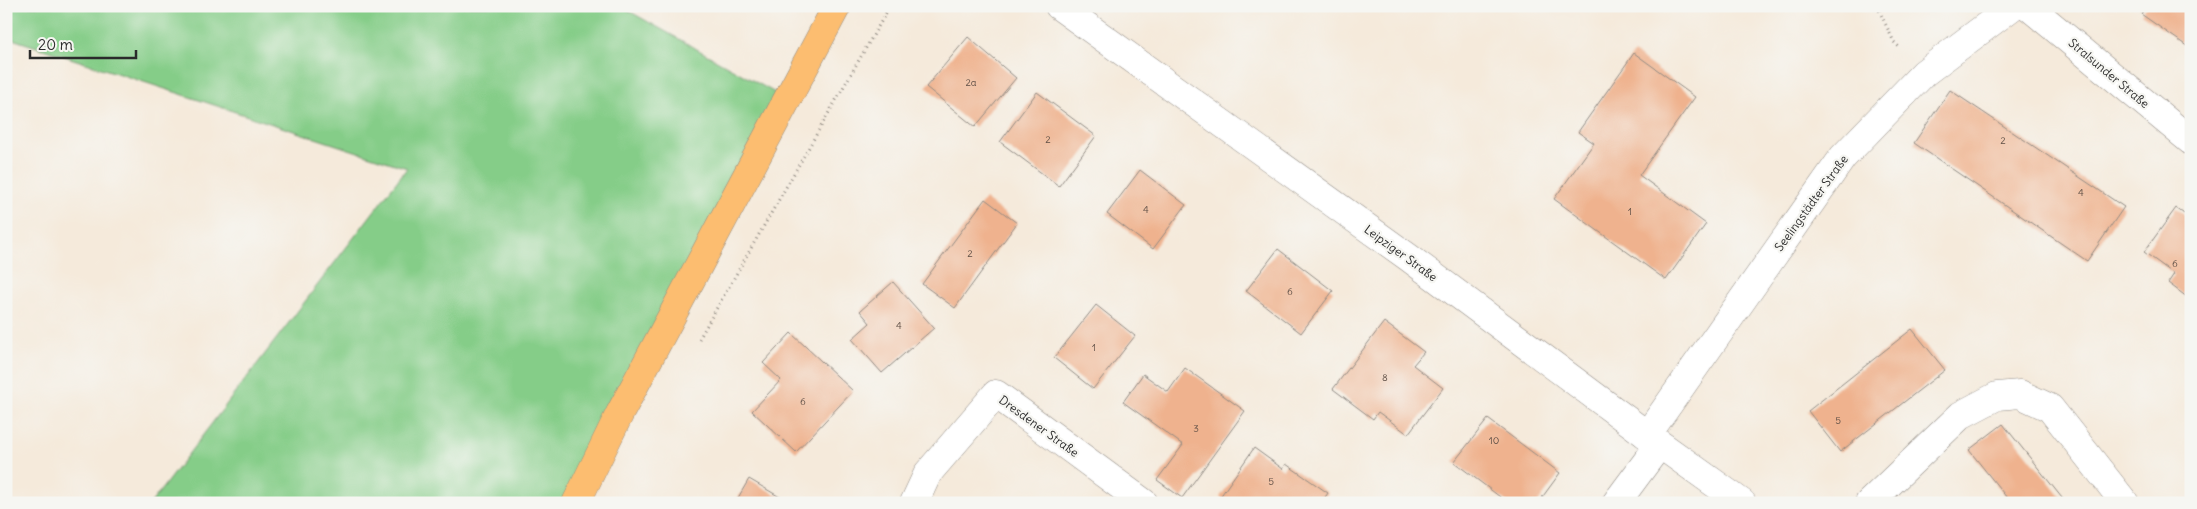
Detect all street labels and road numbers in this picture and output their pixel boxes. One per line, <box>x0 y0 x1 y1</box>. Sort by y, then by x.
street label: Stralsunder Straße <box>2066 35 2152 111</box>
street label: Seelingstädter Straße <box>1771 152 1851 254</box>
street label: Leipziger Straße <box>1362 222 1440 284</box>
street label: Dresdener Straße <box>996 392 1082 460</box>

